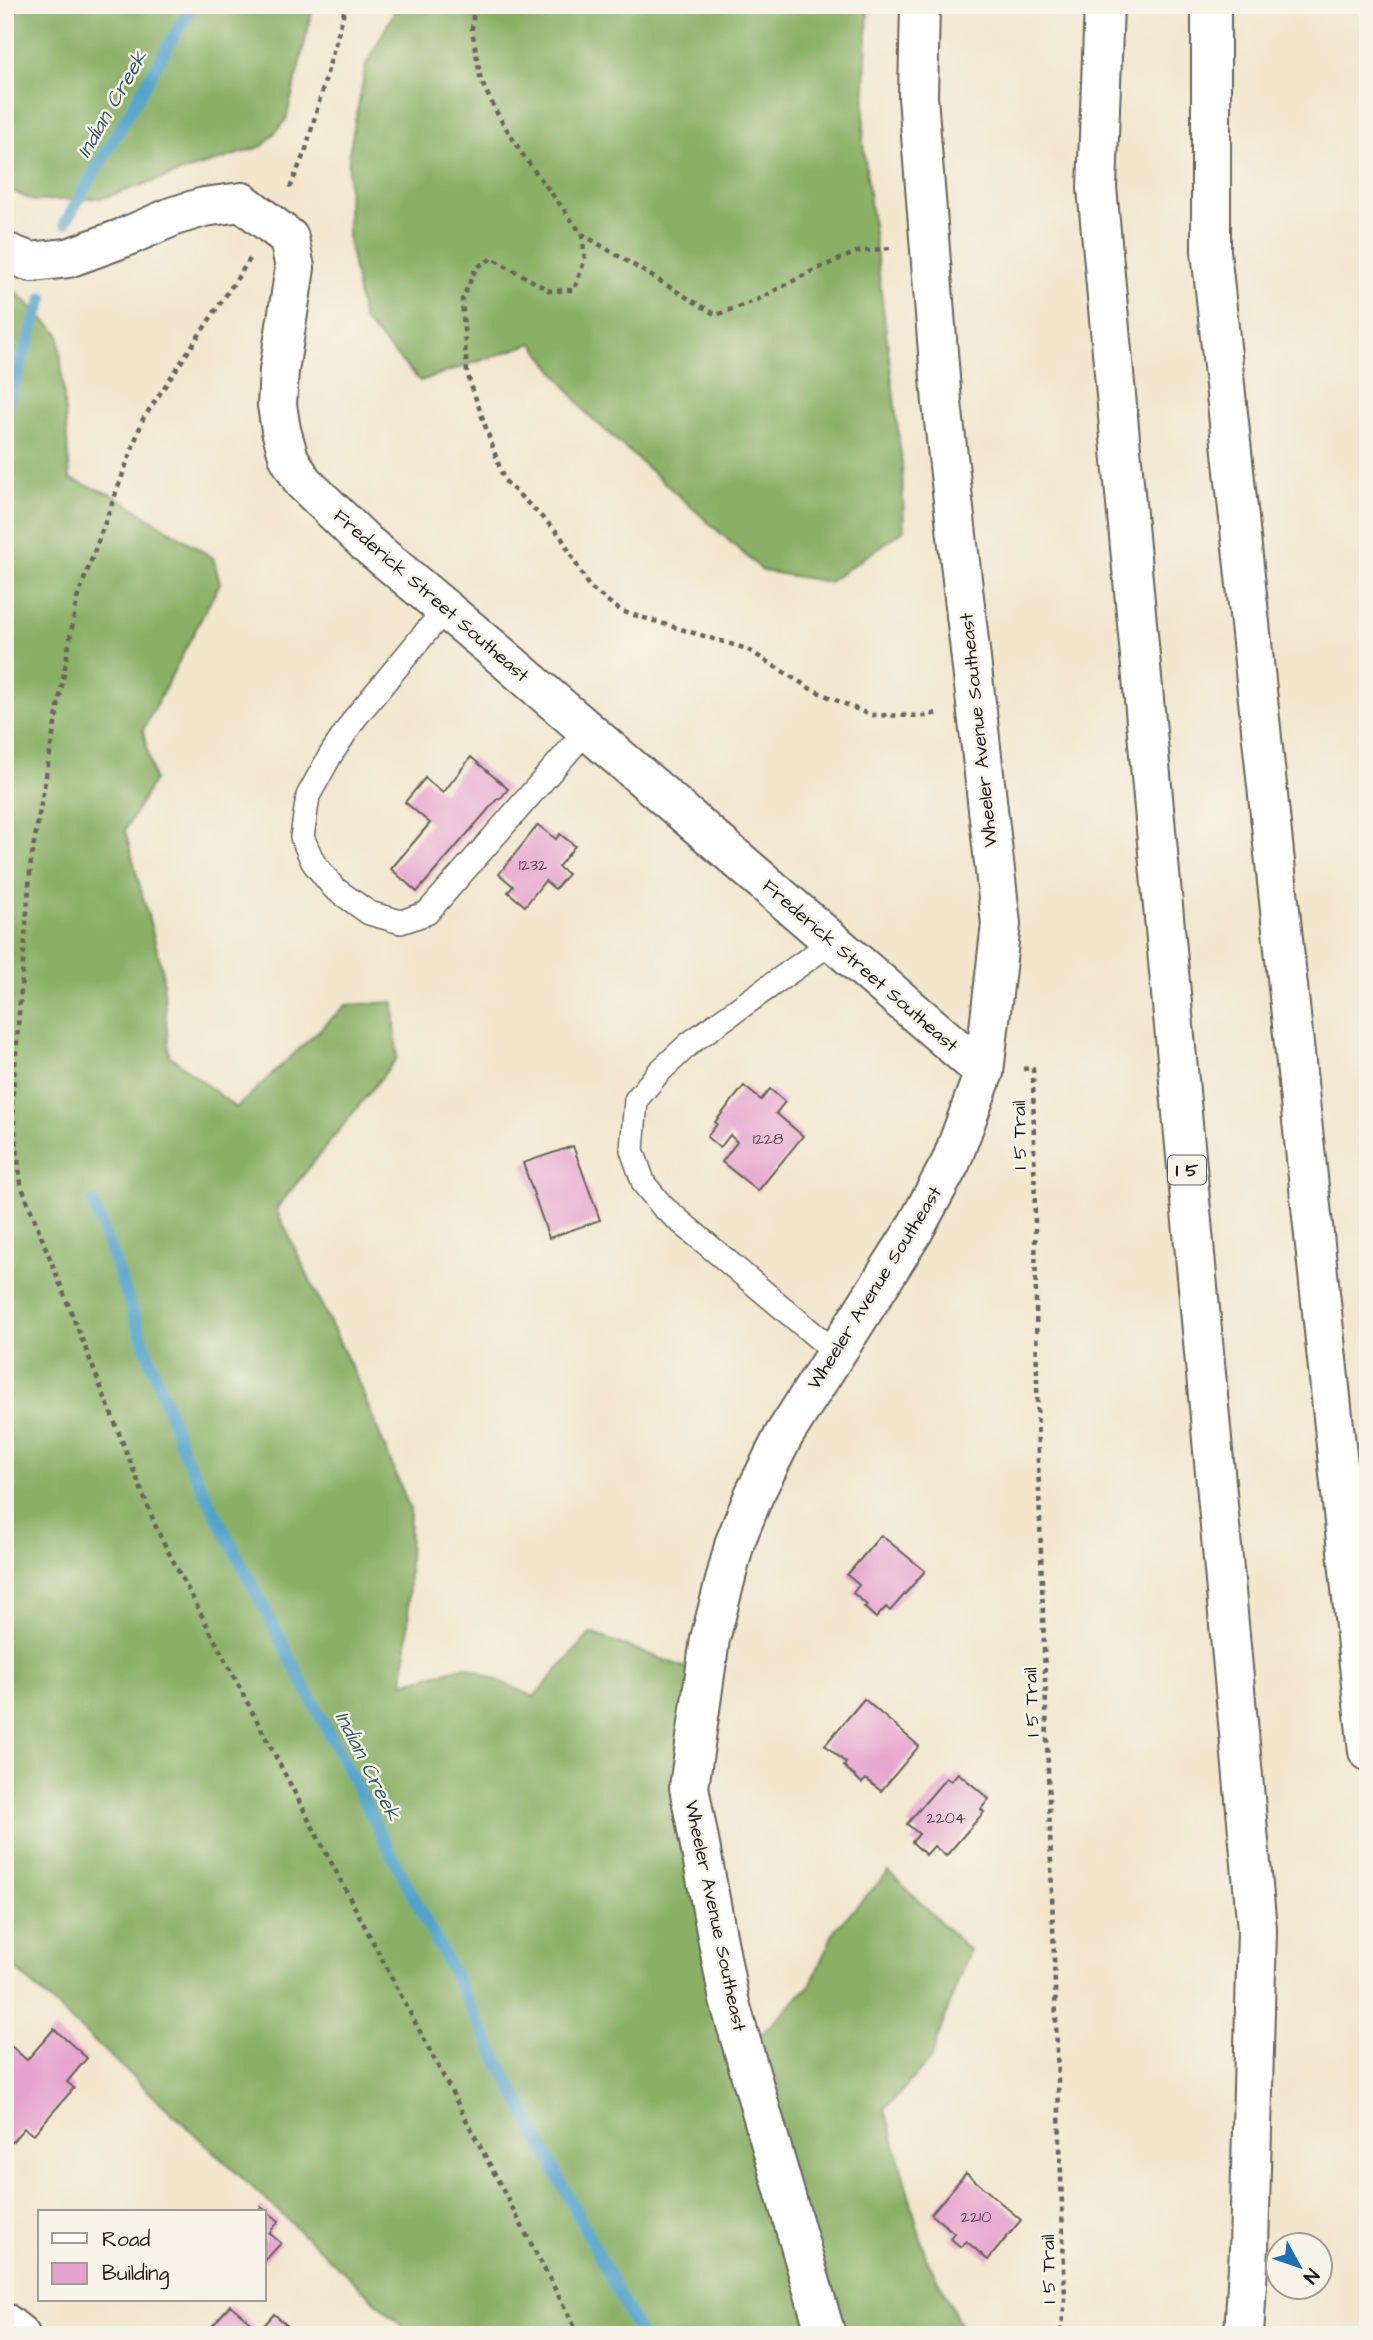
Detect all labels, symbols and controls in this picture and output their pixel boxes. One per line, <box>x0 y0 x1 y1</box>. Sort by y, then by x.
water label: Indian Creek <box>70 44 155 163</box>
street label: Frederick Street Southeast <box>327 503 535 689</box>
street label: Wheeler Avenue Southeast <box>953 611 1005 848</box>
house number: 1232 <box>519 854 547 876</box>
street label: Frederick Street Southeast <box>756 873 964 1059</box>
street label: I 5 Trail <box>1006 1100 1034 1170</box>
house number: 1228 <box>753 1128 783 1150</box>
road number: I 5 <box>1168 1156 1206 1184</box>
street label: Wheeler Avenue Southeast <box>801 1181 949 1395</box>
street label: I 5 Trail <box>1017 1667 1047 1737</box>
water label: Indian Creek <box>328 1706 408 1827</box>
street label: Wheeler Avenue Southeast <box>677 1798 753 2034</box>
house number: 2204 <box>926 1807 966 1829</box>
house number: 2210 <box>961 2206 991 2228</box>
legend <box>38 2210 266 2302</box>
text: Road <box>102 2225 150 2254</box>
north arrow <box>1264 2232 1334 2302</box>
street label: I 5 Trail <box>1035 2234 1063 2304</box>
text: Building <box>102 2259 170 2290</box>
text: N <box>1297 2263 1325 2289</box>

